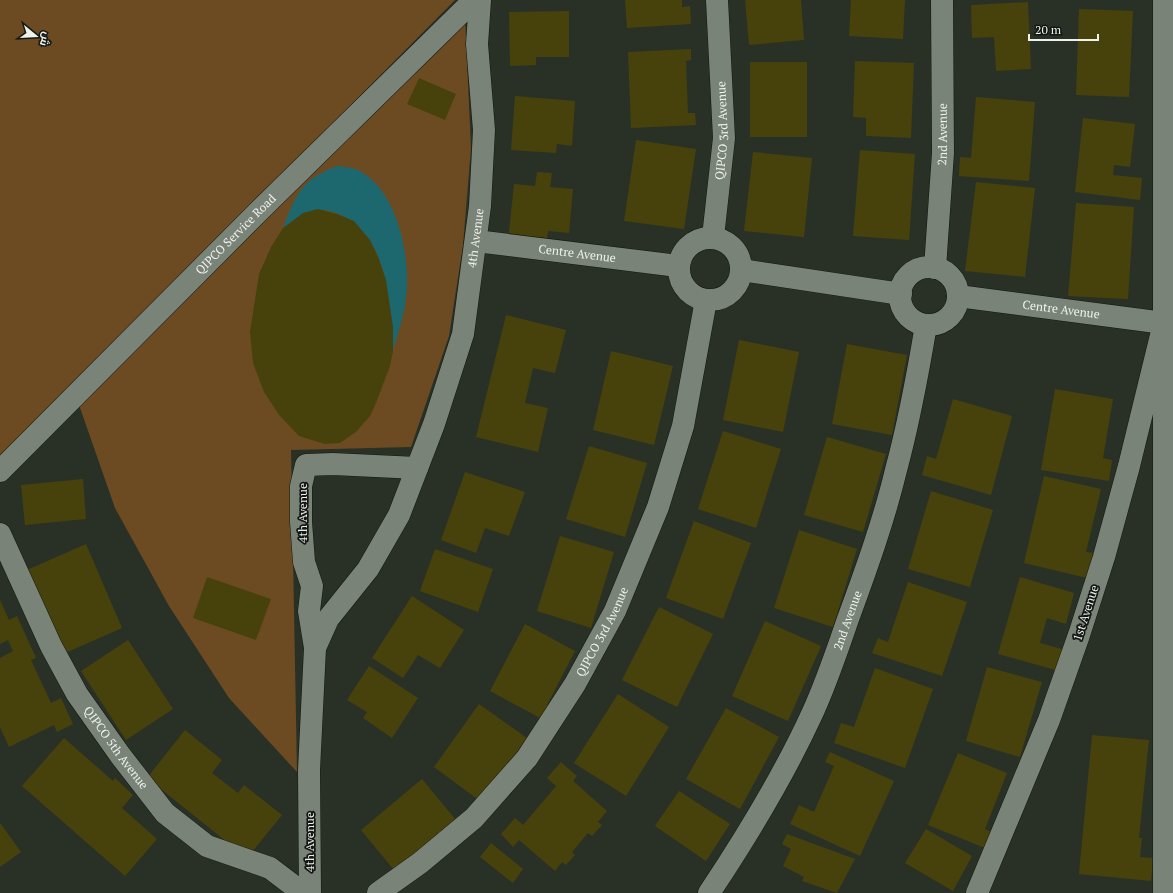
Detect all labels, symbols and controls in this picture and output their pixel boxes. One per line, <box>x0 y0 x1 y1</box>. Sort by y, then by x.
north arrow <box>16 16 56 56</box>
scale bar <box>1029 16 1098 42</box>
text: 20 m <box>1035 22 1062 37</box>
text: ش <box>37 30 54 48</box>
street label: QIPCO 3rd Avenue <box>711 81 731 181</box>
street label: 2nd Avenue <box>934 103 950 166</box>
street label: QIPCO Service Road <box>192 191 279 277</box>
street label: 4th Avenue <box>464 207 487 269</box>
street label: Centre Avenue <box>538 241 617 265</box>
street label: Centre Avenue <box>1022 297 1101 322</box>
street label: 4th Avenue <box>295 483 310 543</box>
street label: 1st Avenue <box>1069 583 1102 643</box>
street label: QIPCO 3rd Avenue <box>572 585 631 679</box>
street label: 2nd Avenue <box>830 588 865 652</box>
street label: QIPCO 5th Avenue <box>81 703 152 792</box>
street label: 4th Avenue <box>302 812 317 872</box>

